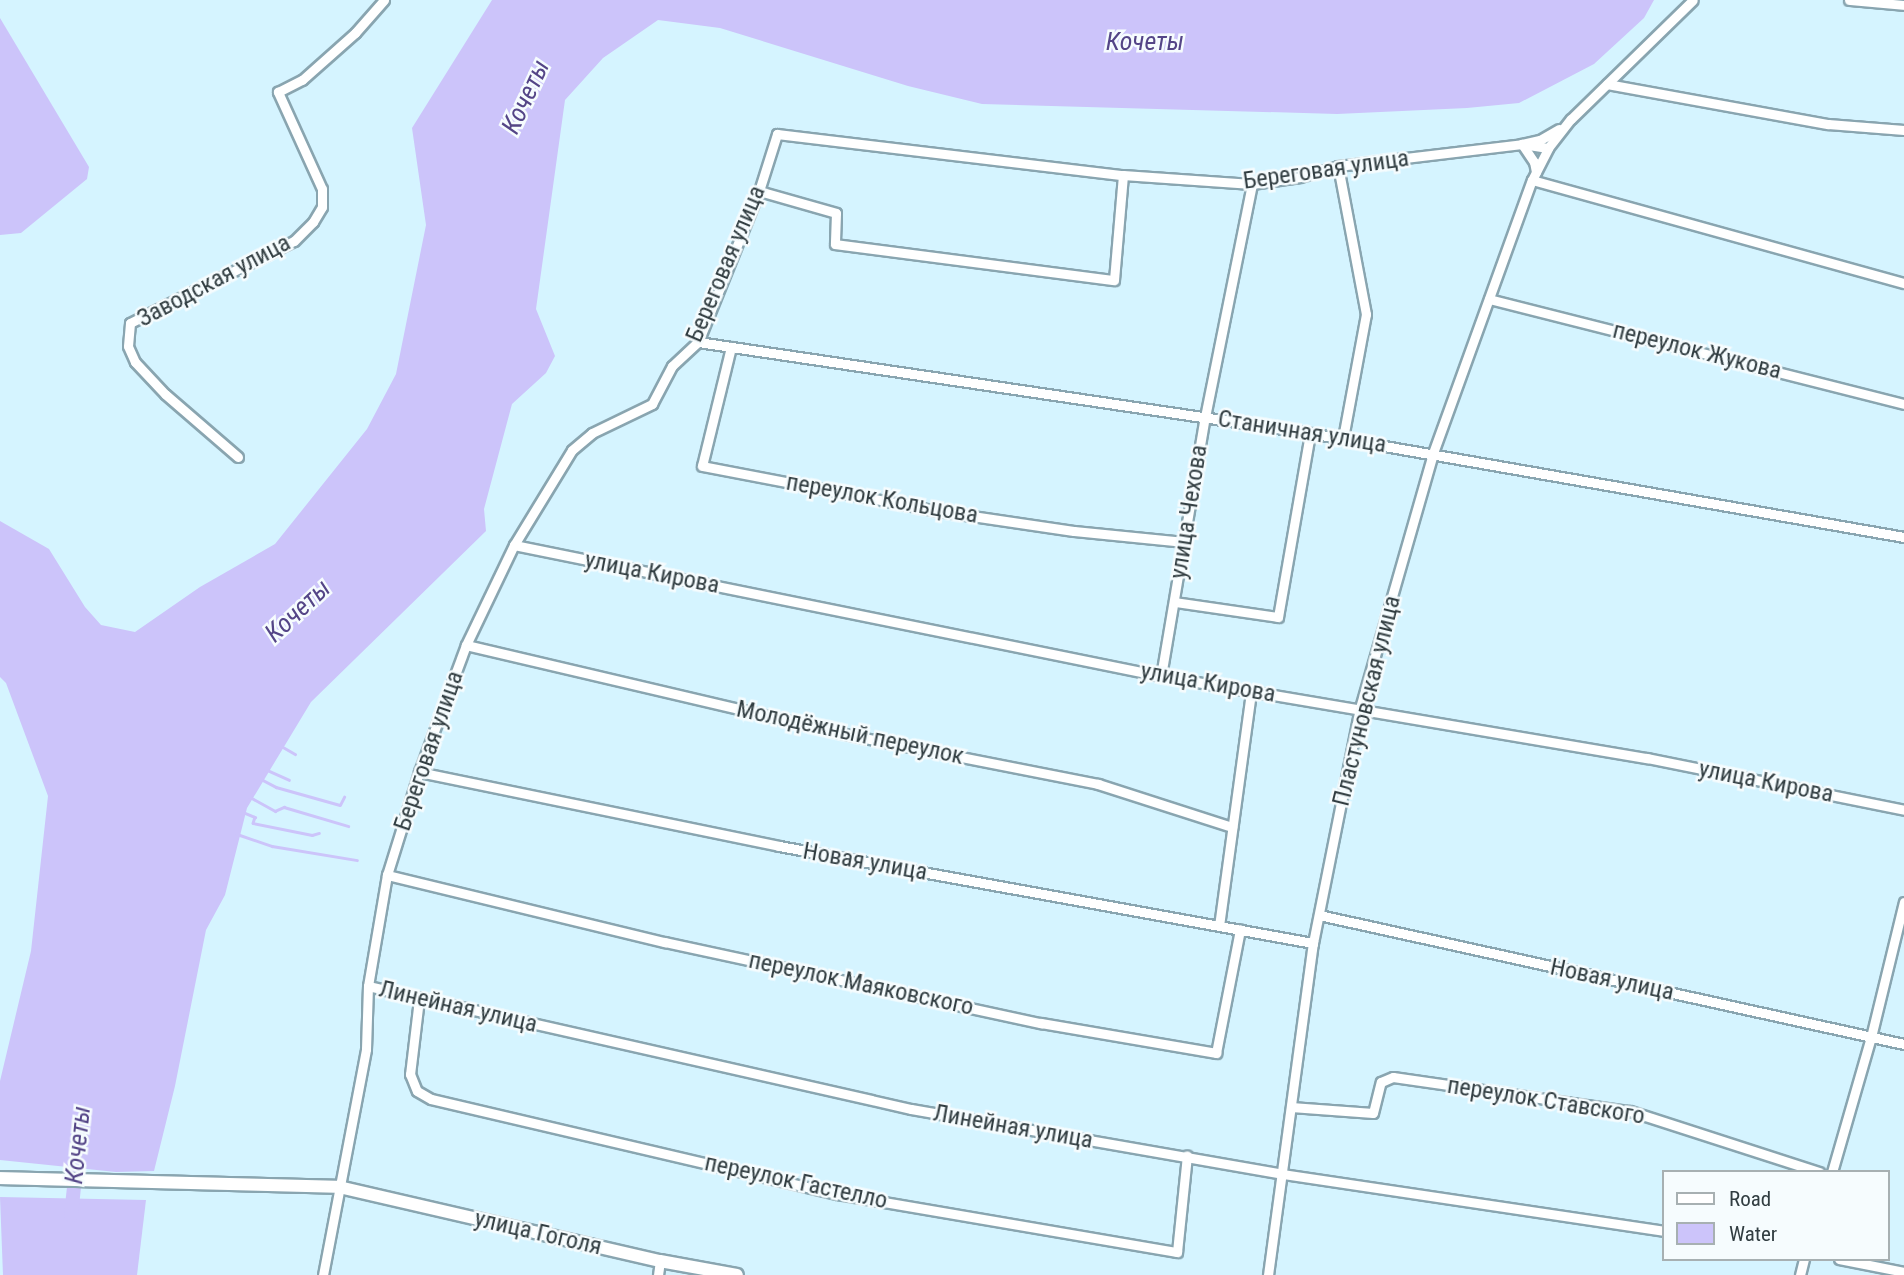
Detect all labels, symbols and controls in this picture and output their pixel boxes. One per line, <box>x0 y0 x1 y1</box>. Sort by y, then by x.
water label: Кочеты <box>1106 26 1184 58</box>
water label: Кочеты <box>495 55 557 139</box>
street label: Береговая улица <box>1241 144 1411 196</box>
street label: Береговая улица <box>680 182 772 346</box>
street label: Заводская улица <box>132 229 296 333</box>
street label: переулок Жукова <box>1610 316 1784 386</box>
street label: Станичная улица <box>1216 404 1388 460</box>
street label: улица Чехова <box>1164 443 1214 581</box>
street label: переулок Кольцова <box>784 468 980 530</box>
street label: улица Кирова <box>582 546 722 600</box>
water label: Кочеты <box>259 573 337 649</box>
street label: Пластуновская улица <box>1327 593 1407 809</box>
street label: улица Кирова <box>1138 657 1278 709</box>
street label: Береговая улица <box>388 667 470 835</box>
street label: Молодёжный переулок <box>734 695 966 771</box>
street label: улица Кирова <box>1696 755 1836 809</box>
street label: Новая улица <box>801 837 929 887</box>
street label: переулок Маяковского <box>746 946 976 1022</box>
street label: Новая улица <box>1548 953 1676 1007</box>
street label: Линейная улица <box>376 975 540 1039</box>
street label: переулок Ставского <box>1445 1071 1647 1131</box>
street label: Линейная улица <box>931 1099 1095 1155</box>
water label: Кочеты <box>58 1104 98 1186</box>
street label: переулок Гастелло <box>702 1149 890 1215</box>
legend <box>1662 1170 1890 1261</box>
text: Road <box>1729 1187 1771 1211</box>
street label: улица Гоголя <box>472 1204 604 1262</box>
text: Water <box>1729 1222 1777 1246</box>

